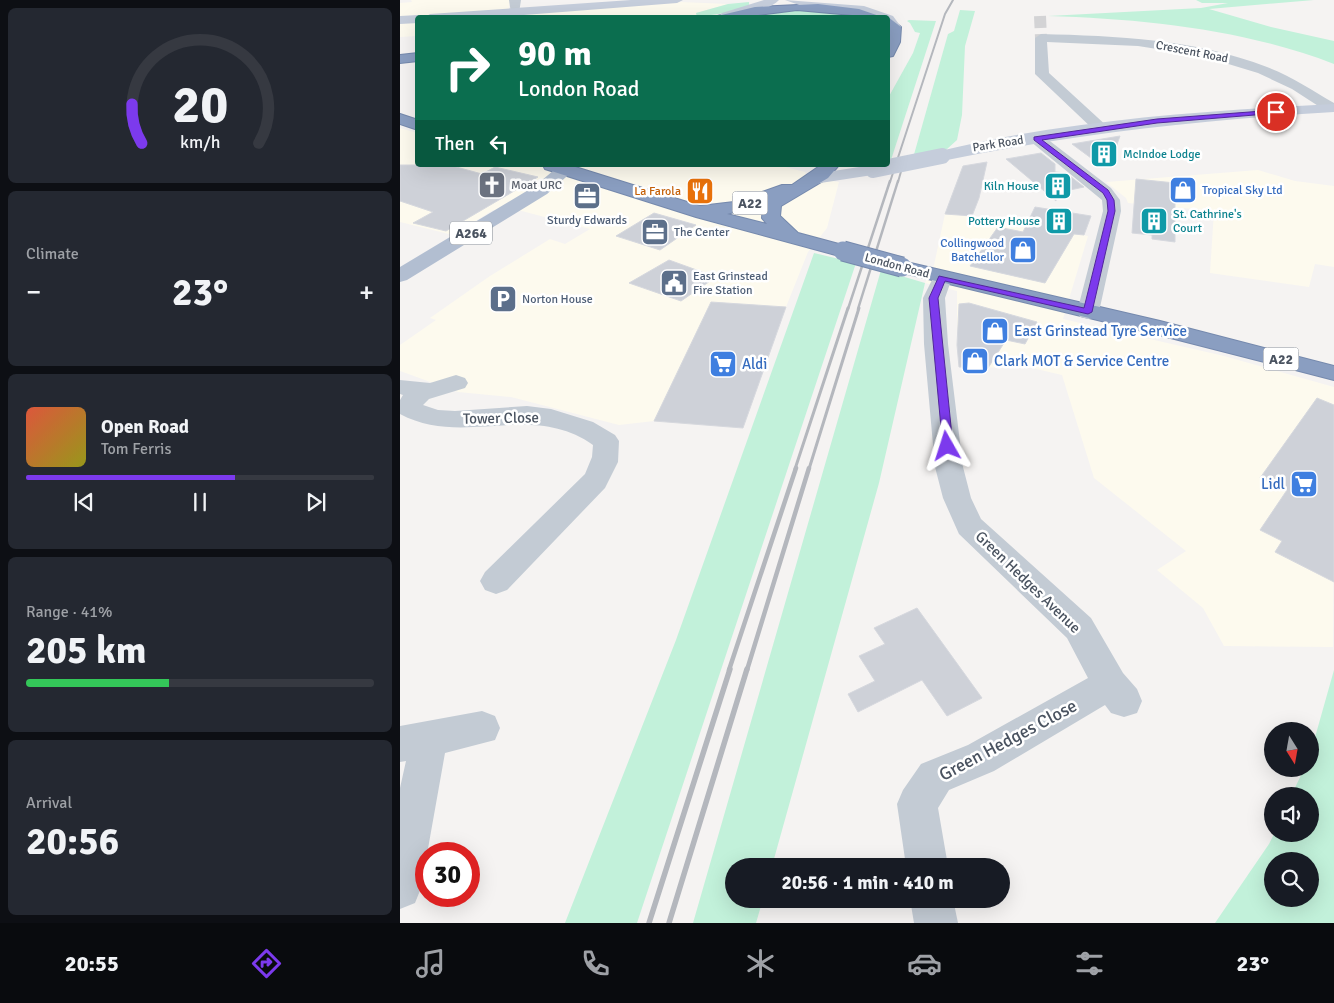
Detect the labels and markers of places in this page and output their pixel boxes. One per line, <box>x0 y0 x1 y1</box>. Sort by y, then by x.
pin <box>1255 91 1297 133</box>
building icon: McIndoe Lodge <box>1089 139 1119 169</box>
place label: McIndoe Lodge <box>1123 147 1201 162</box>
church icon: Moat URC <box>477 170 507 200</box>
building icon: Kiln House <box>1043 171 1073 201</box>
shop icon: Tropical Sky Ltd <box>1168 175 1198 205</box>
restaurant icon: La Farola <box>685 176 715 206</box>
place label: Moat URC <box>511 178 562 193</box>
place label: Kiln House <box>984 179 1039 194</box>
office icon: Sturdy Edwards <box>572 181 602 211</box>
place label: Tropical Sky Ltd <box>1202 183 1283 198</box>
place label: La Farola <box>634 184 681 199</box>
building icon: Pottery House <box>1044 206 1074 236</box>
building icon: St. Cathrine's Court <box>1139 206 1169 236</box>
place label: St. Cathrine's Court <box>1173 207 1242 236</box>
place label: Sturdy Edwards <box>547 213 627 228</box>
place label: Pottery House <box>968 214 1040 229</box>
office icon: The Center <box>640 217 670 247</box>
place label: The Center <box>674 225 730 240</box>
shop icon: Collingwood Batchellor <box>1008 235 1038 265</box>
place label: Collingwood Batchellor <box>940 236 1005 265</box>
public building icon: East Grinstead Fire Station <box>659 268 689 298</box>
place label: East Grinstead Fire Station <box>693 269 768 298</box>
parking icon: Norton House <box>488 284 518 314</box>
place label: Norton House <box>522 292 593 307</box>
shop icon: East Grinstead Tyre Service <box>980 316 1010 346</box>
place label: East Grinstead Tyre Service <box>1014 322 1187 340</box>
shop icon: Clark MOT & Service Centre <box>960 346 990 376</box>
supermarket icon: Aldi <box>708 349 738 379</box>
place label: Clark MOT & Service Centre <box>994 352 1169 370</box>
place label: Aldi <box>742 355 767 373</box>
supermarket icon: Lidl <box>1289 469 1319 499</box>
place label: Lidl <box>1261 475 1285 493</box>

